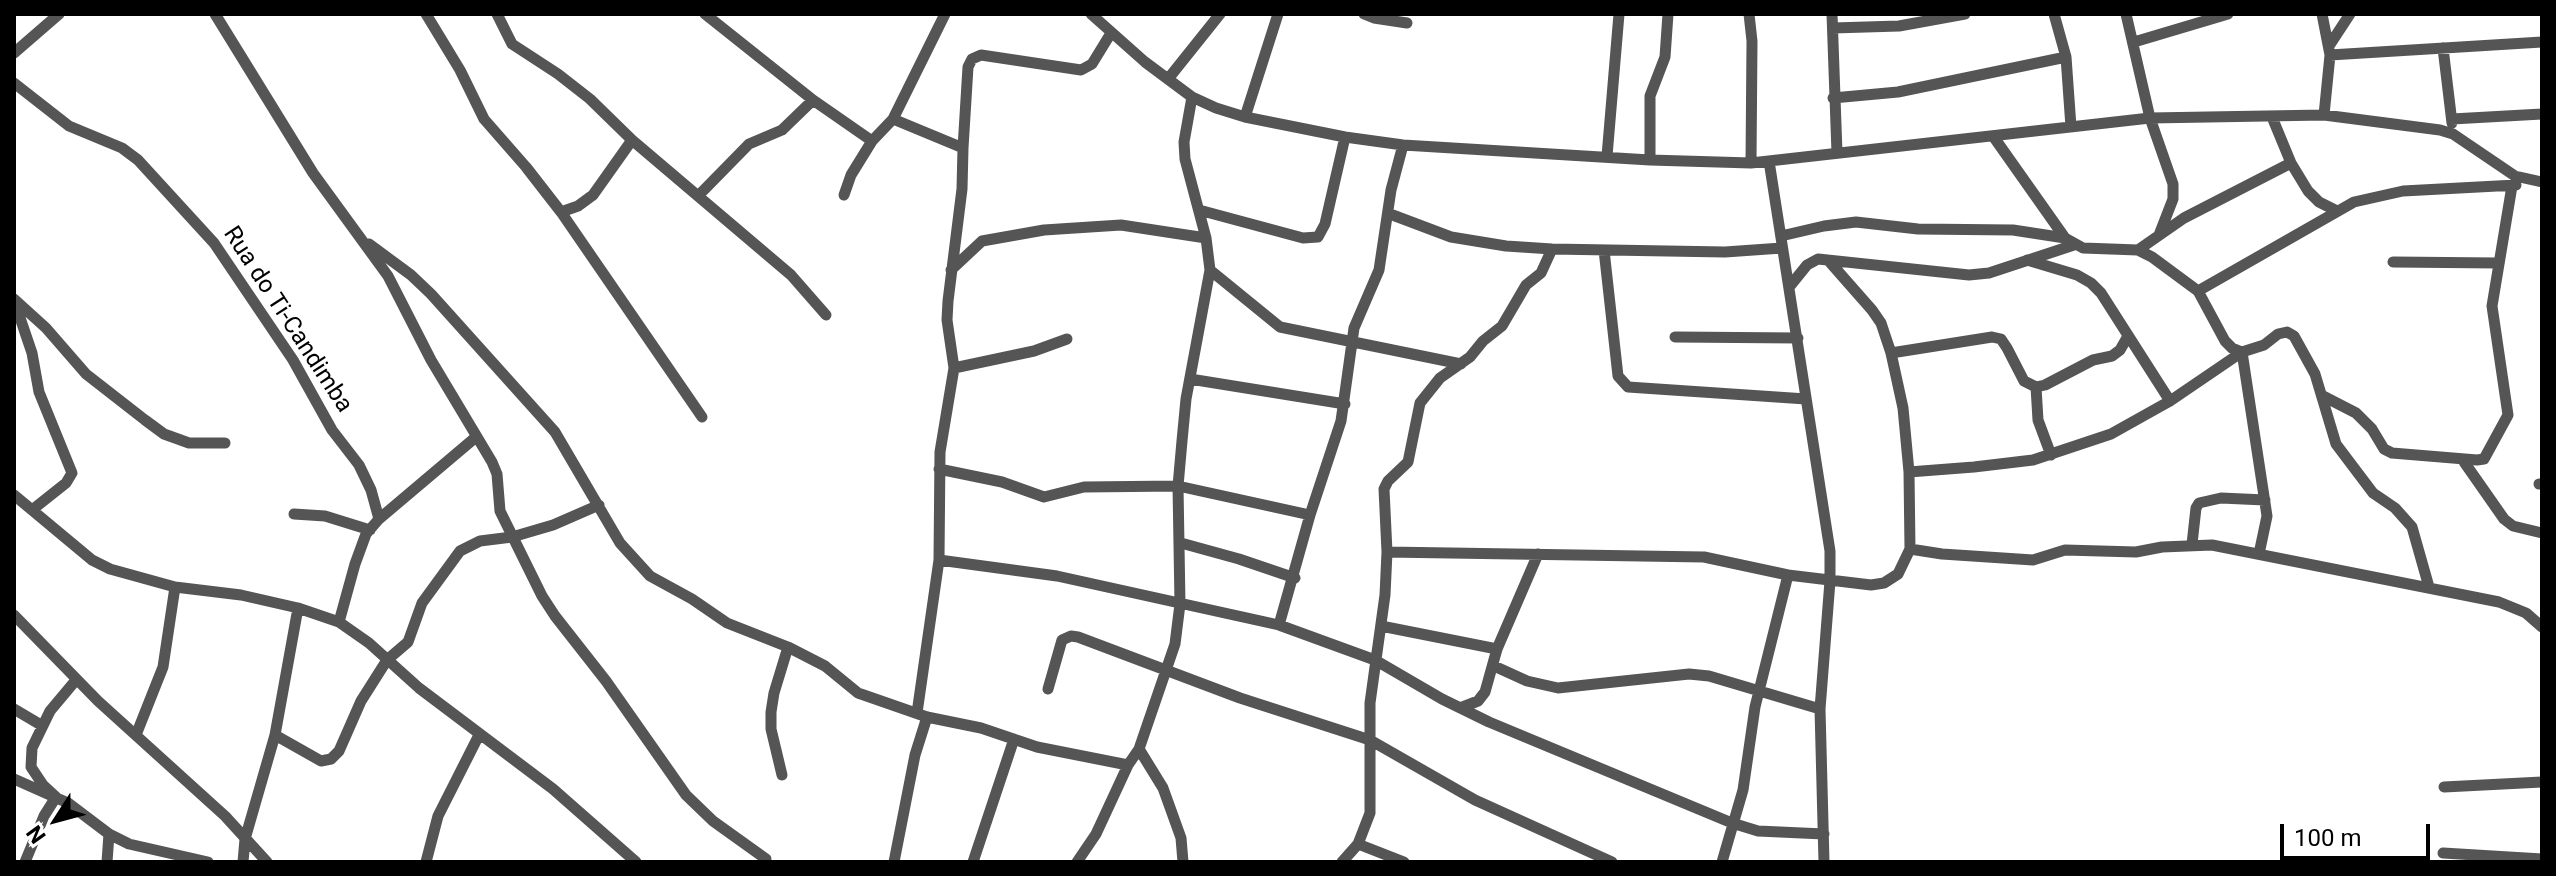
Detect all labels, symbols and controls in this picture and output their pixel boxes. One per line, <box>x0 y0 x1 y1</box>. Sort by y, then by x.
street label: Rua do Ti-Candimba <box>216 222 358 418</box>
north arrow <box>16 780 96 860</box>
scale bar <box>2284 808 2434 858</box>
text: N <box>22 821 51 848</box>
text: 100 m <box>2294 824 2361 852</box>

